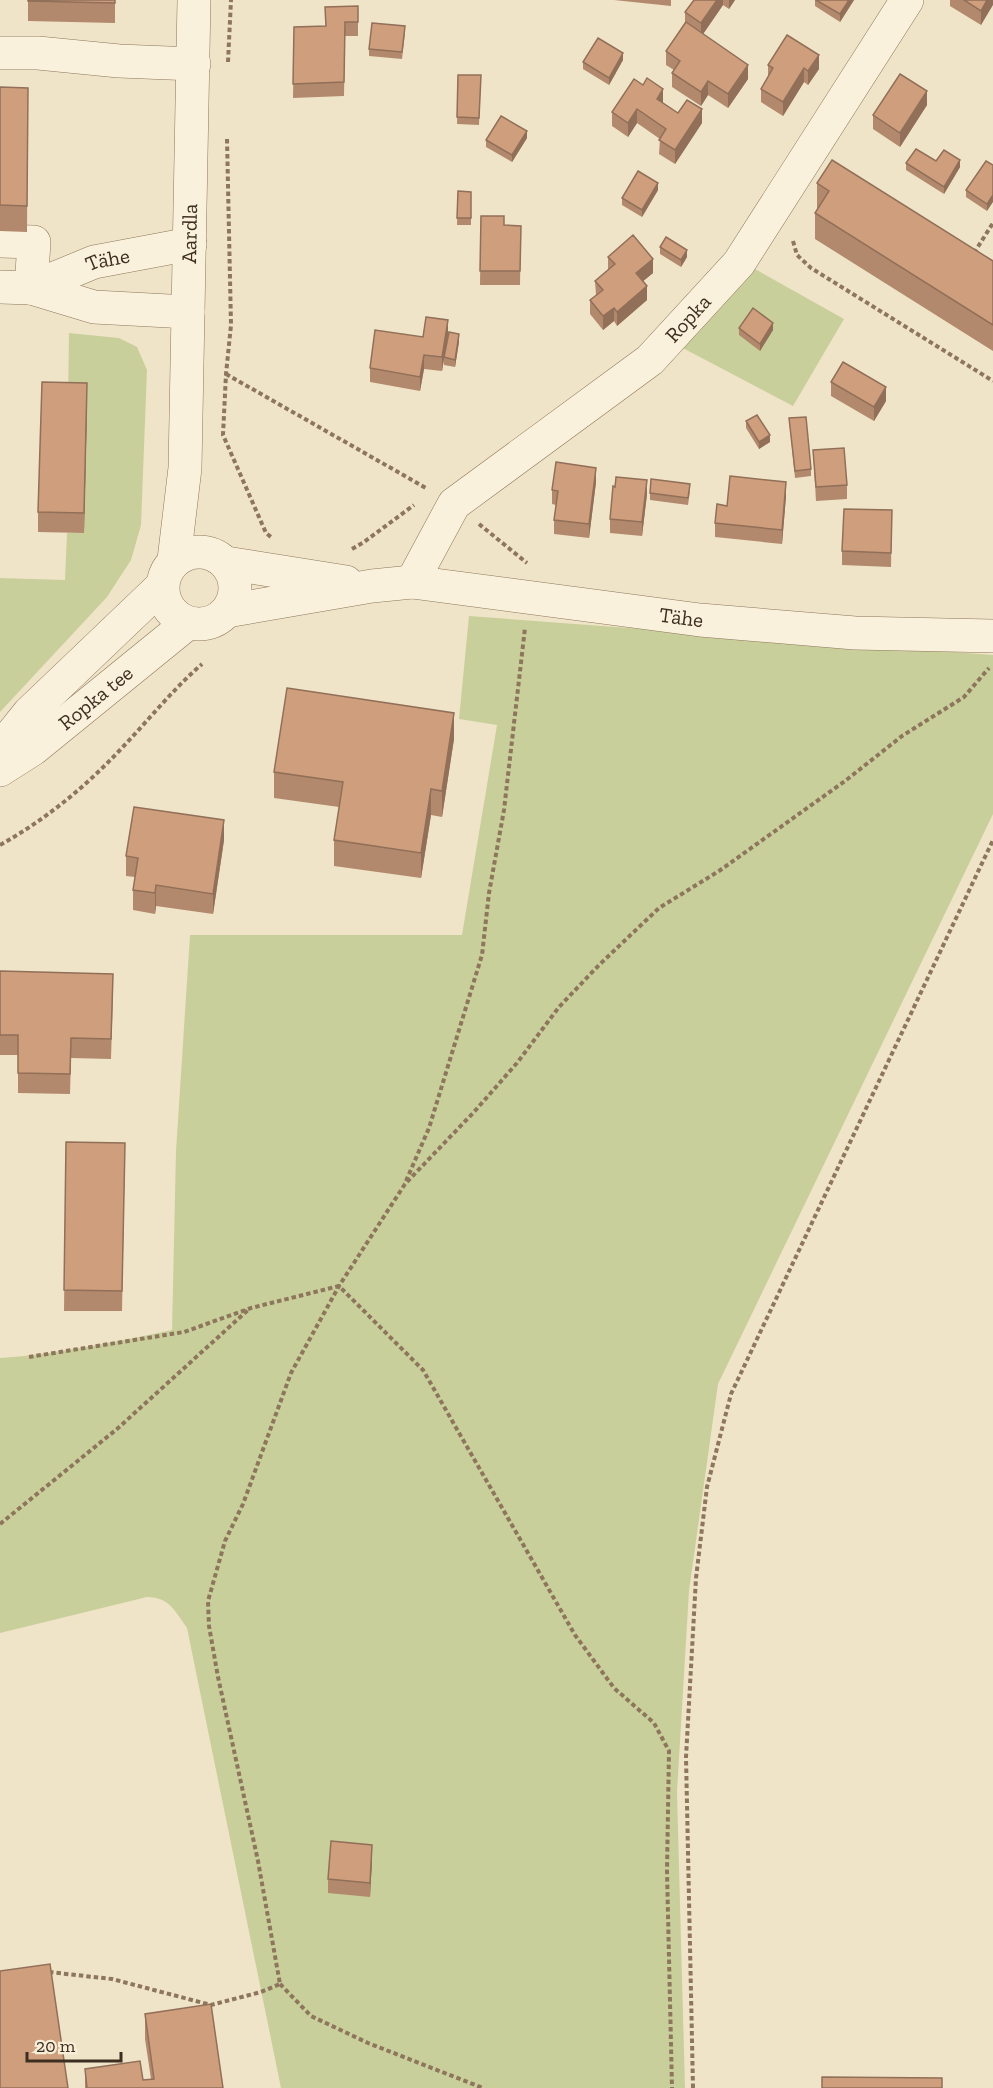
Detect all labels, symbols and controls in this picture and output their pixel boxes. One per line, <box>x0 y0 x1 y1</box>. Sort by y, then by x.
street label: Aardla <box>176 204 202 264</box>
street label: Tähe <box>81 243 132 276</box>
street label: Ropka <box>659 289 716 347</box>
street label: Tähe <box>658 602 705 632</box>
street label: Ropka tee <box>53 660 138 735</box>
scale bar <box>27 2025 122 2063</box>
text: 20 m <box>36 2035 76 2057</box>

